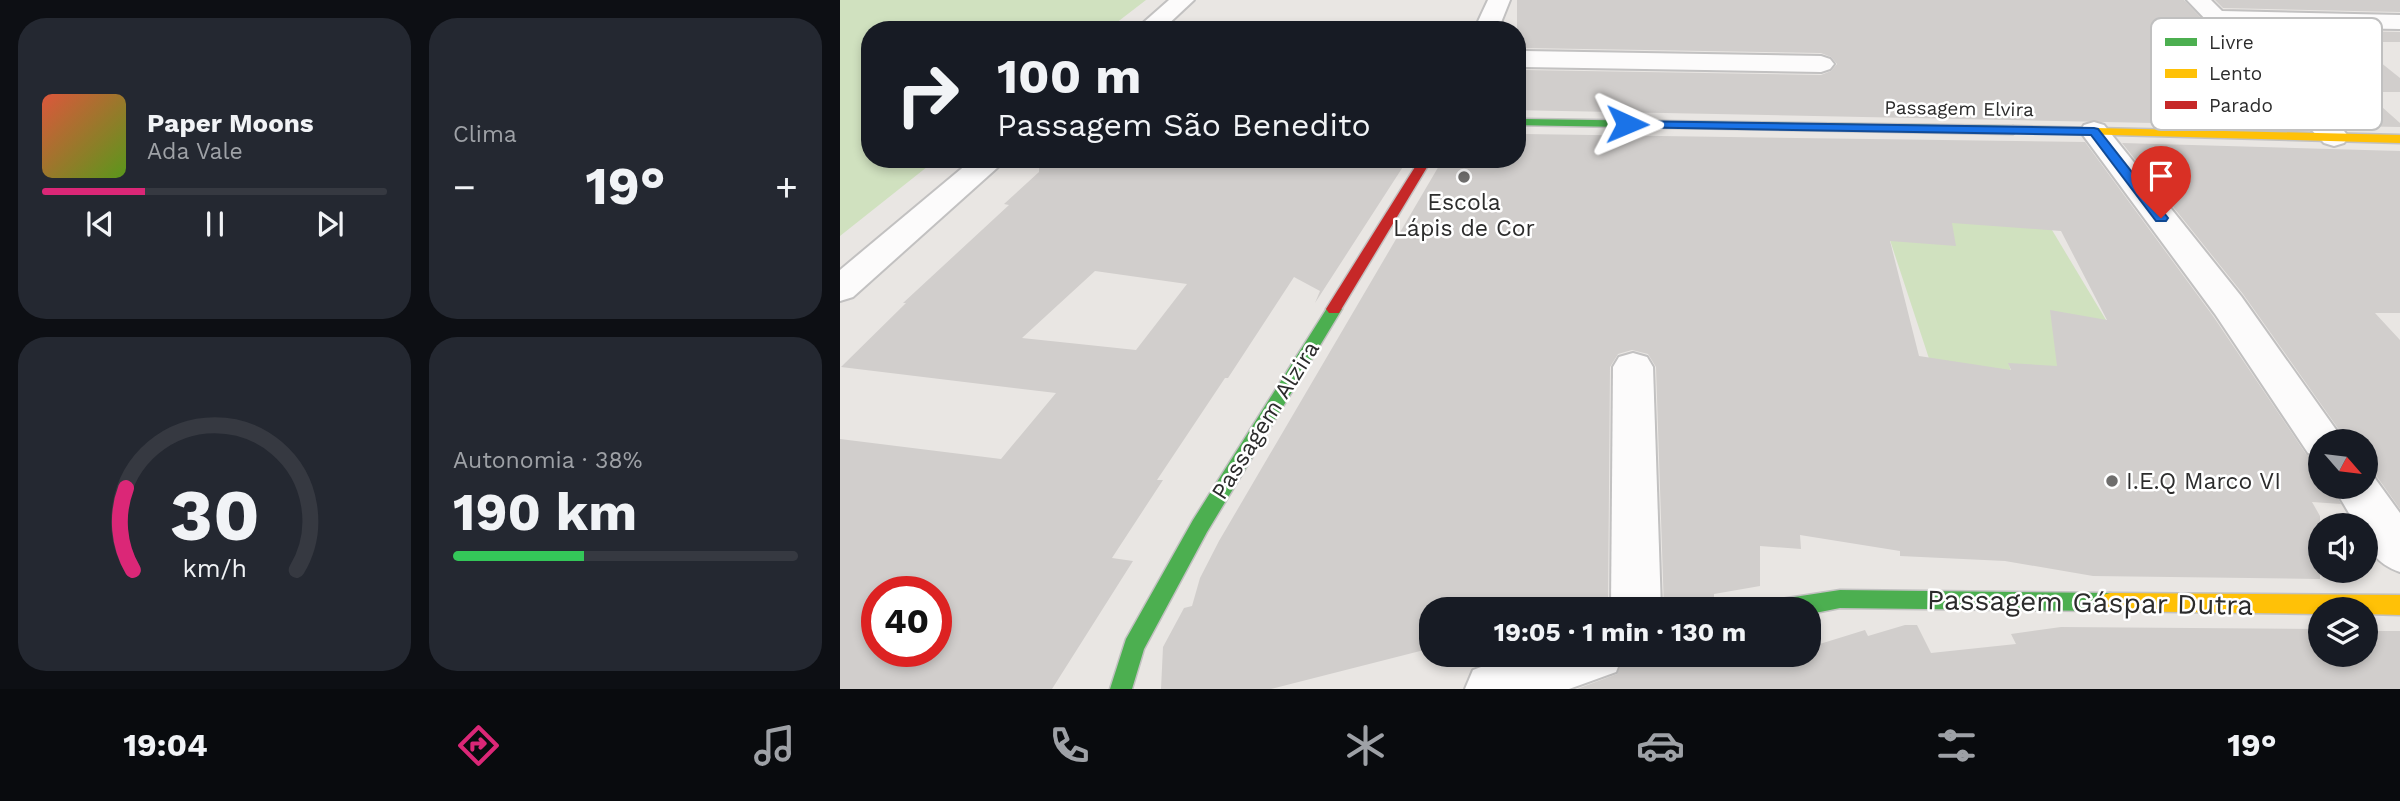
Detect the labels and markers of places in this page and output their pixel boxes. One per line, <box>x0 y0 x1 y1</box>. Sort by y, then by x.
pin <box>2131 146 2191 218</box>
marker: Escola Lápis de Cor <box>1456 169 1472 185</box>
place label: Escola Lápis de Cor <box>1393 189 1535 242</box>
place label: I.E.Q Marco VI <box>2126 468 2281 495</box>
marker: I.E.Q Marco VI <box>2104 473 2120 489</box>

